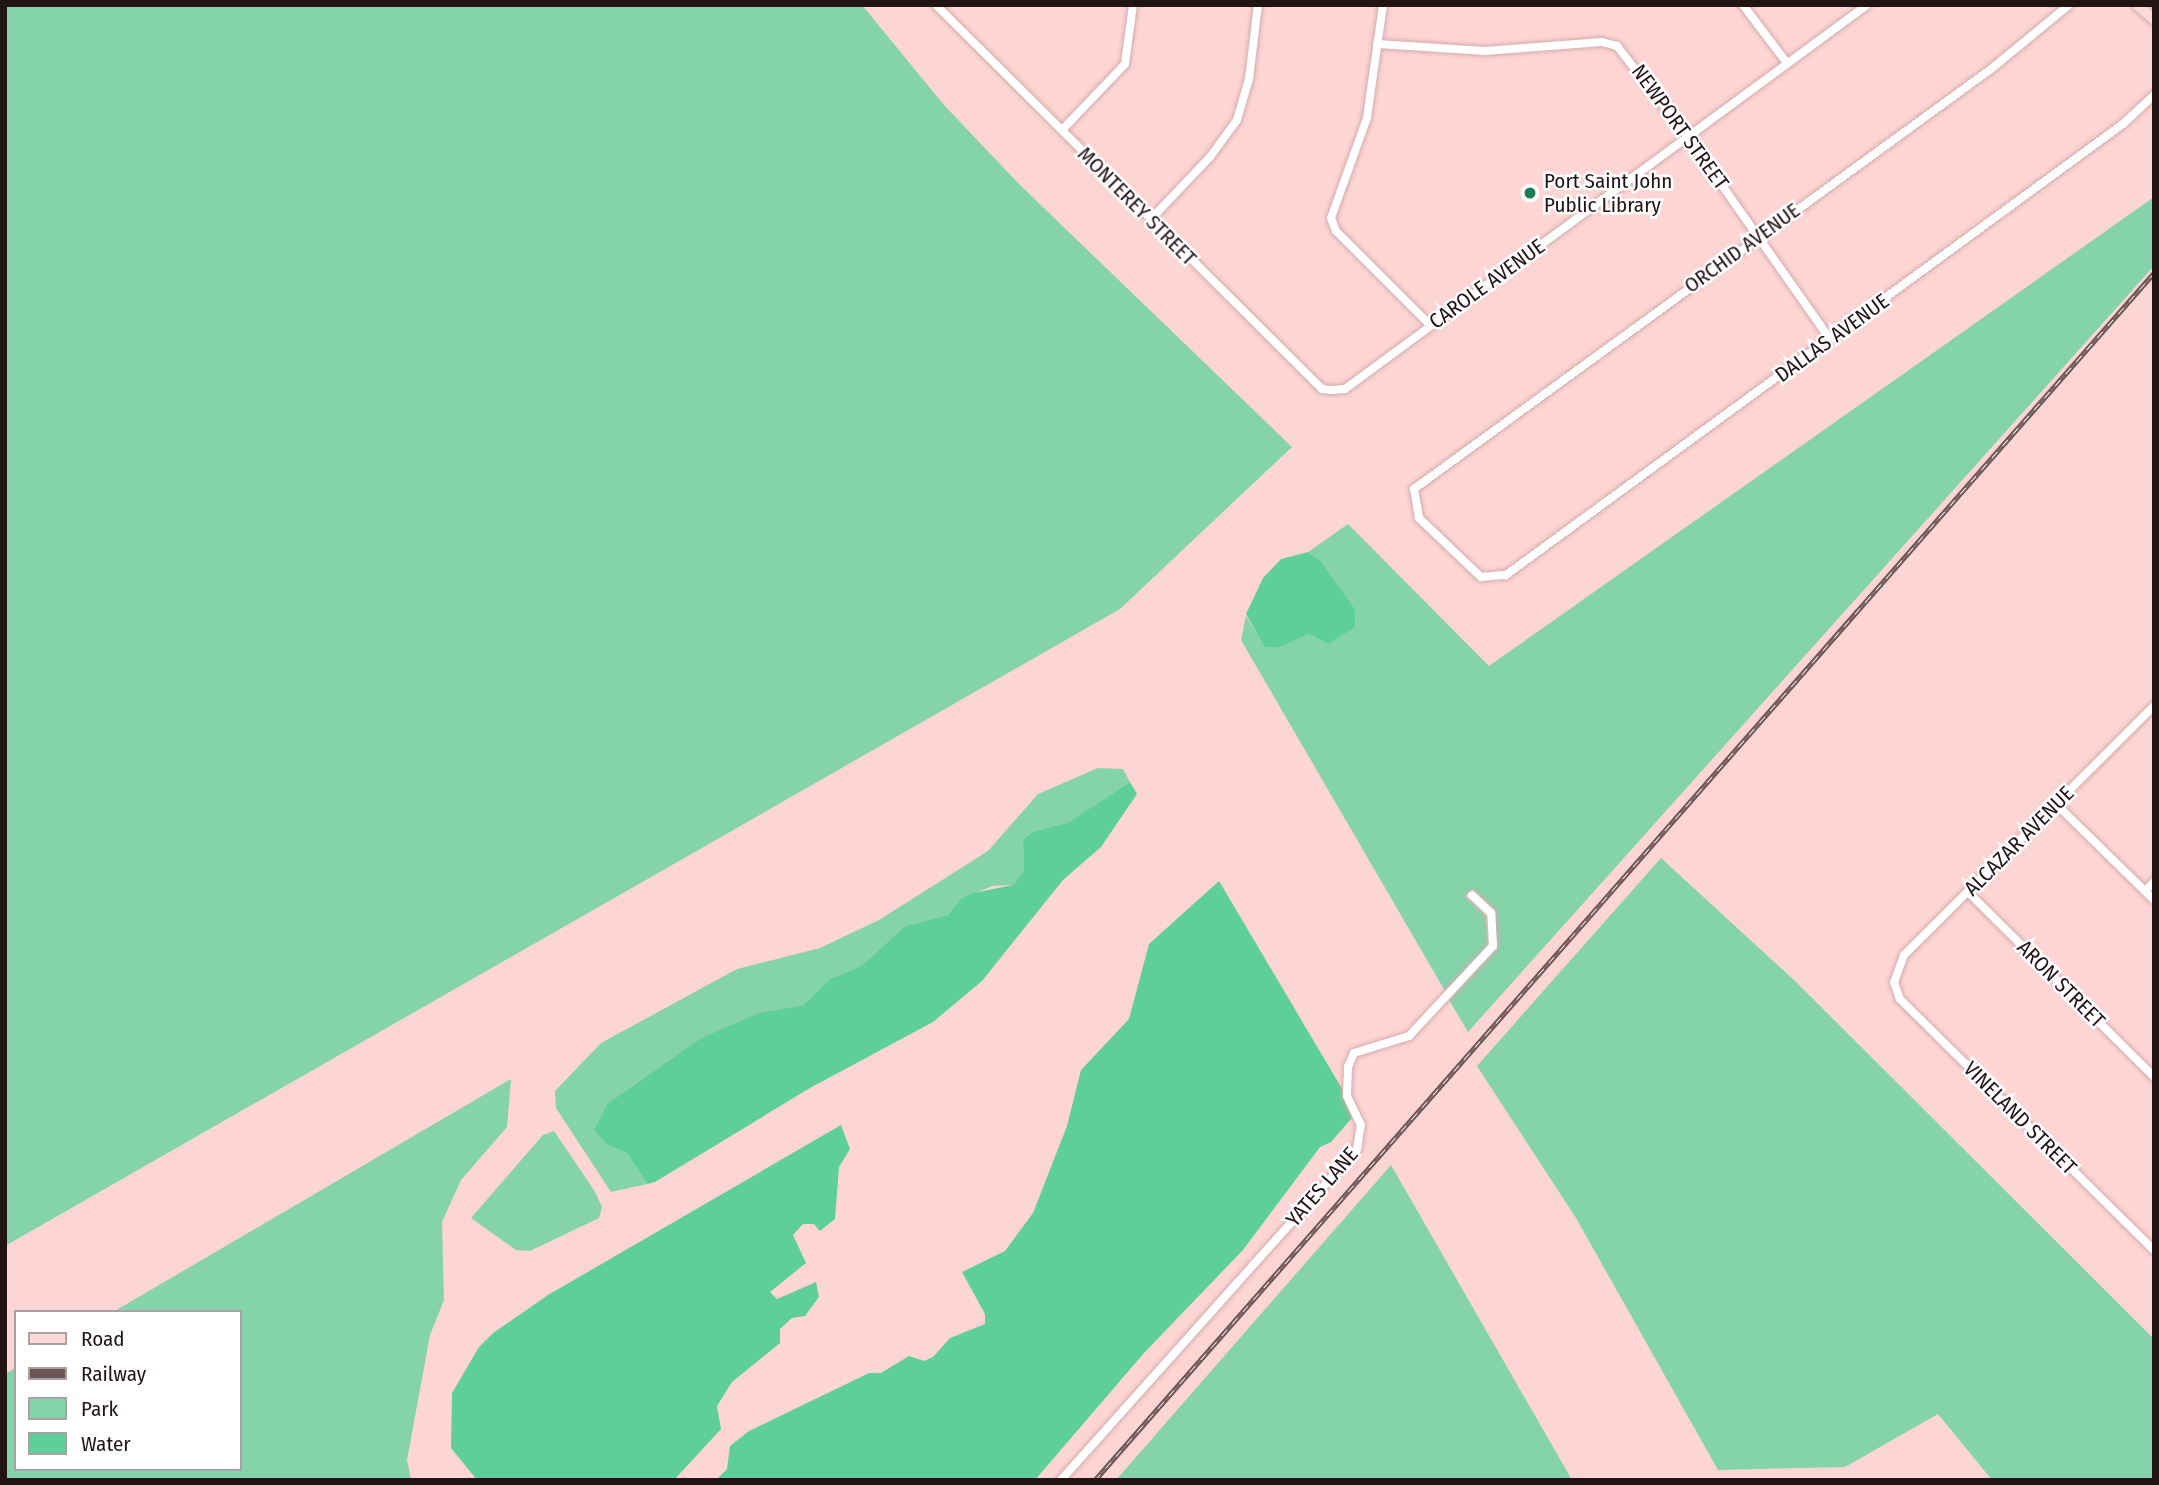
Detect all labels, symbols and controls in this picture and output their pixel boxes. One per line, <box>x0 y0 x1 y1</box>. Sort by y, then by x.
street label: NEWPORT STREET <box>1626 59 1734 195</box>
street label: MONTEREY STREET <box>1072 141 1202 271</box>
place label: Port Saint John Public Library <box>1544 168 1672 218</box>
marker: Port Saint John Public Library <box>1522 185 1538 201</box>
street label: ORCHID AVENUE <box>1679 198 1805 298</box>
street label: CAROLE AVENUE <box>1424 234 1550 334</box>
street label: DALLAS AVENUE <box>1770 288 1894 388</box>
street label: ALCAZAR AVENUE <box>1959 781 2079 901</box>
street label: ARON STREET <box>2012 935 2110 1033</box>
street label: VINELAND STREET <box>1958 1056 2082 1180</box>
street label: YATES LANE <box>1281 1142 1363 1232</box>
legend <box>14 1310 242 1471</box>
text: Road <box>81 1326 125 1352</box>
text: Railway <box>81 1361 146 1387</box>
text: Park <box>81 1396 118 1422</box>
text: Water <box>81 1431 131 1457</box>

